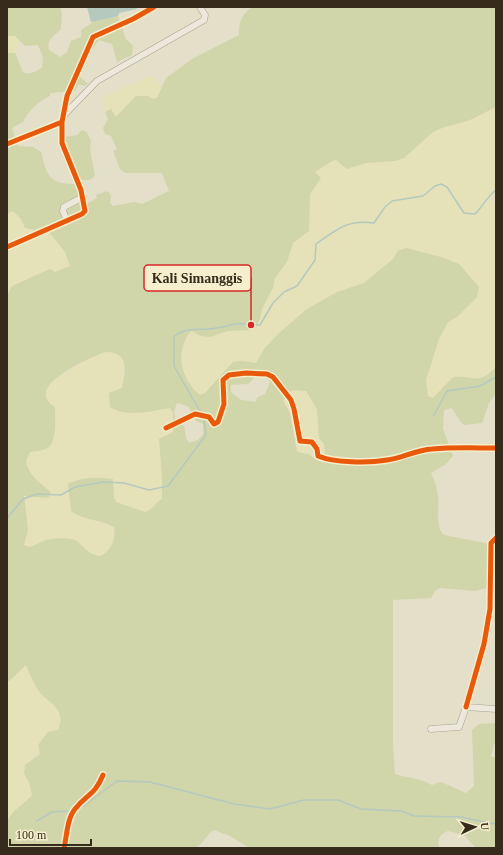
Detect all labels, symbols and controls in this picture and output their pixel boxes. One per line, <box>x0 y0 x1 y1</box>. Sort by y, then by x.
callout: Kali Simanggis <box>144 265 251 291</box>
text: Kali Simanggis <box>152 271 243 286</box>
north arrow <box>455 807 495 847</box>
scale bar <box>10 821 91 847</box>
text: U <box>479 822 491 831</box>
text: 100 m <box>16 828 47 842</box>

